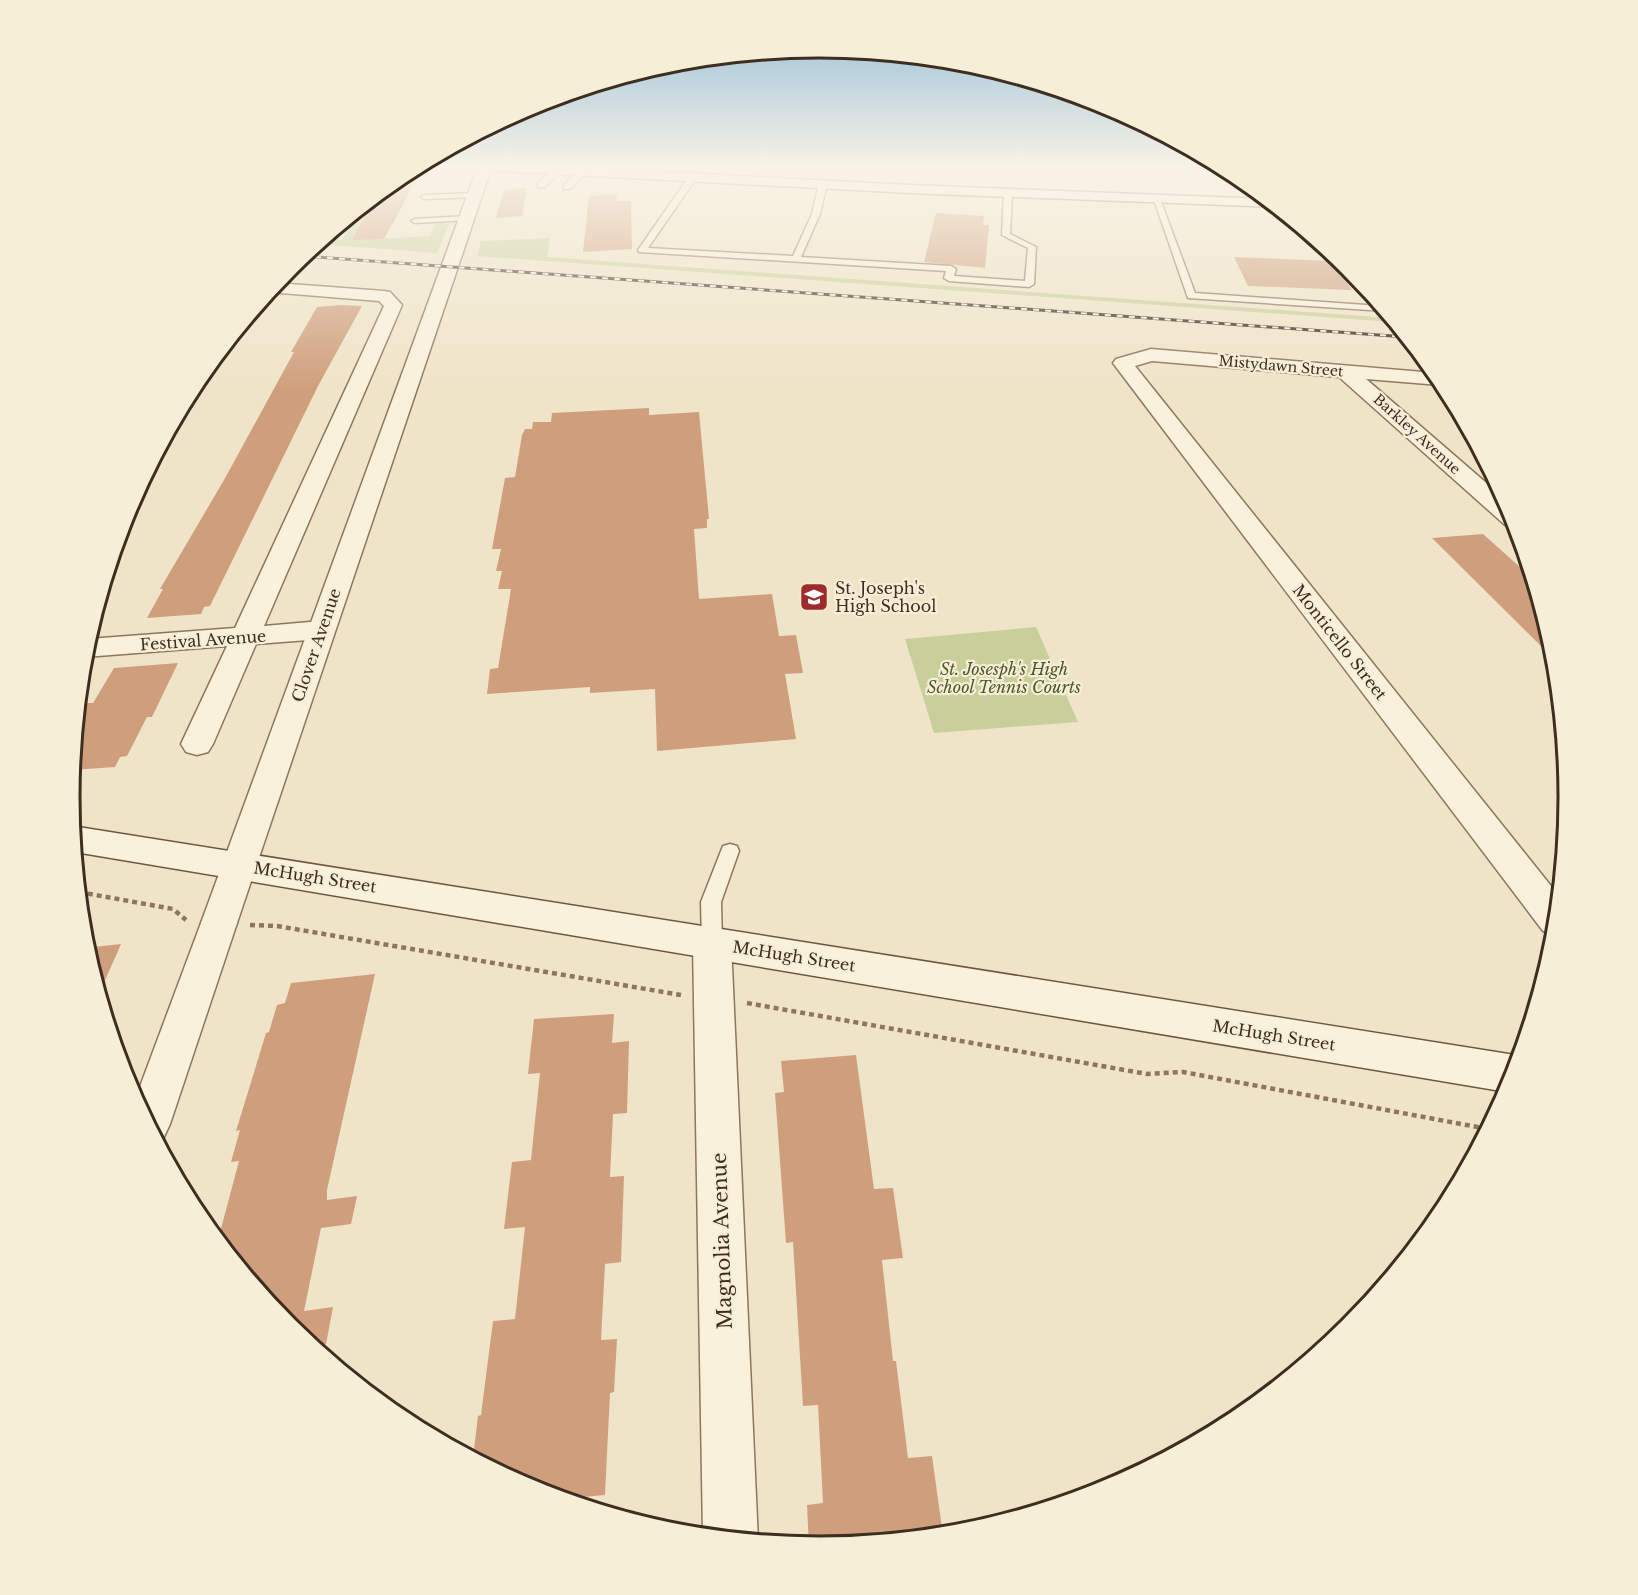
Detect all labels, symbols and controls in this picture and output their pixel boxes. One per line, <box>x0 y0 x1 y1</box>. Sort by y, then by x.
street label: Mistydawn Street <box>1218 352 1345 380</box>
street label: Barkley Avenue <box>1370 390 1464 478</box>
place label: St. Joseph's High School <box>835 578 936 616</box>
street label: Monticello Street <box>1289 580 1391 704</box>
school or university icon: St. Joseph's High School <box>798 581 830 613</box>
street label: Clover Avenue <box>287 586 345 704</box>
street label: Festival Avenue <box>139 626 267 654</box>
park label: St. Josesph's High School Tennis Courts <box>927 659 1081 697</box>
street label: McHugh Street <box>252 857 378 897</box>
street label: McHugh Street <box>731 936 857 976</box>
street label: McHugh Street <box>1211 1015 1337 1055</box>
street label: Magnolia Avenue <box>707 1152 737 1330</box>

